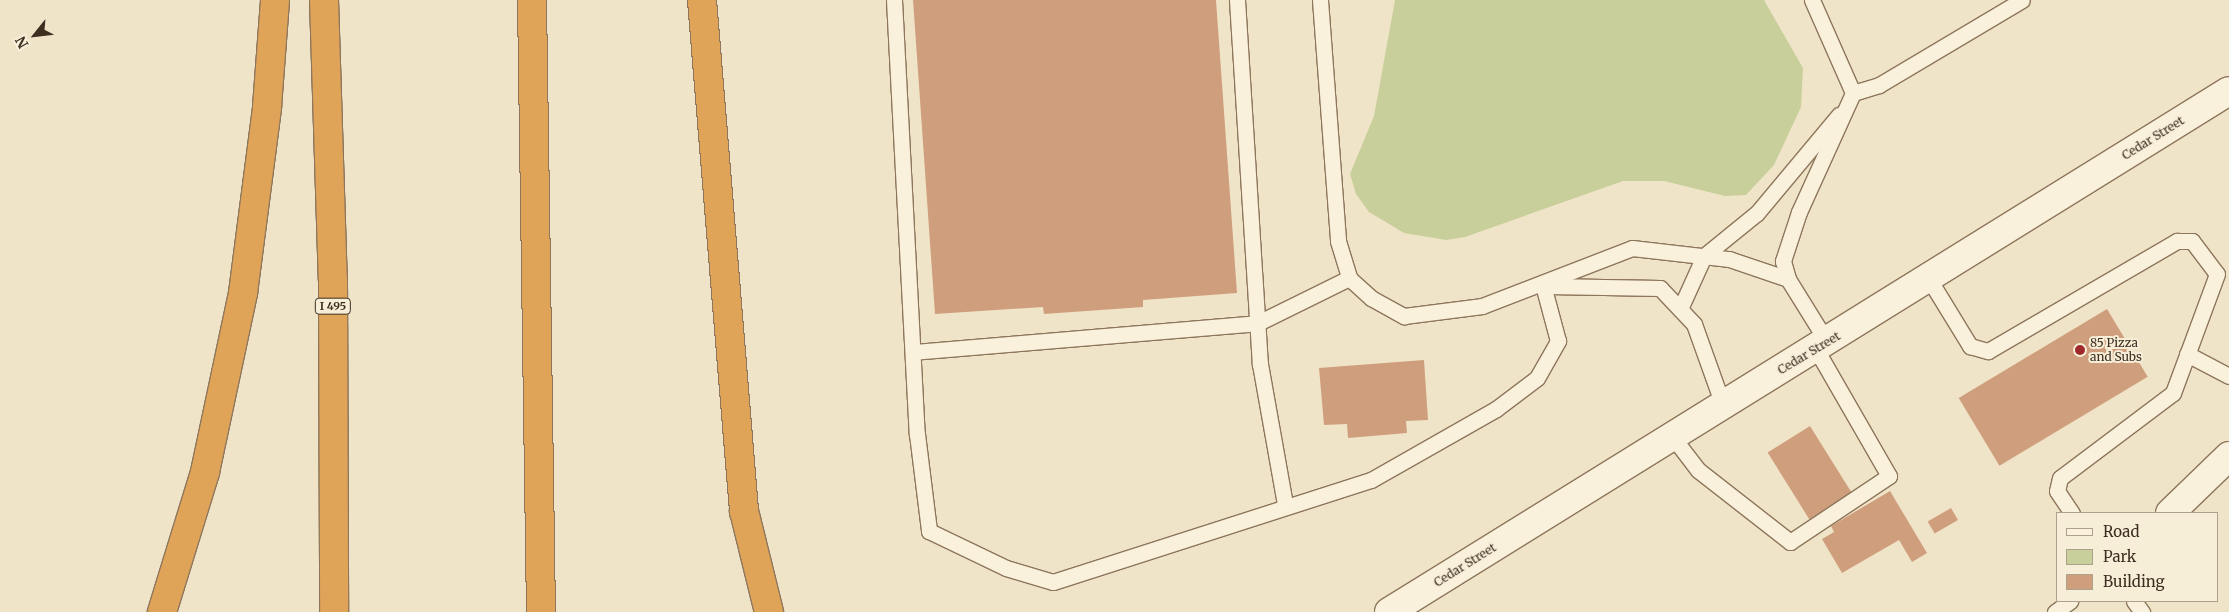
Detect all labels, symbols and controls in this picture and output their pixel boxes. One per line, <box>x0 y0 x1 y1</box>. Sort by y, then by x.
north arrow <box>10 10 60 60</box>
text: N <box>11 33 32 51</box>
street label: Cedar Street <box>2119 113 2187 163</box>
road number: I 495 <box>314 298 352 314</box>
street label: Cedar Street <box>1775 329 1843 377</box>
place label: 85 Pizza and Subs <box>2090 336 2142 364</box>
marker: 85 Pizza and Subs <box>2074 344 2086 356</box>
legend <box>2056 512 2219 602</box>
text: Road <box>2103 522 2139 541</box>
street label: Cedar Street <box>1431 540 1499 590</box>
text: Park <box>2103 547 2136 566</box>
text: Building <box>2103 572 2165 591</box>

